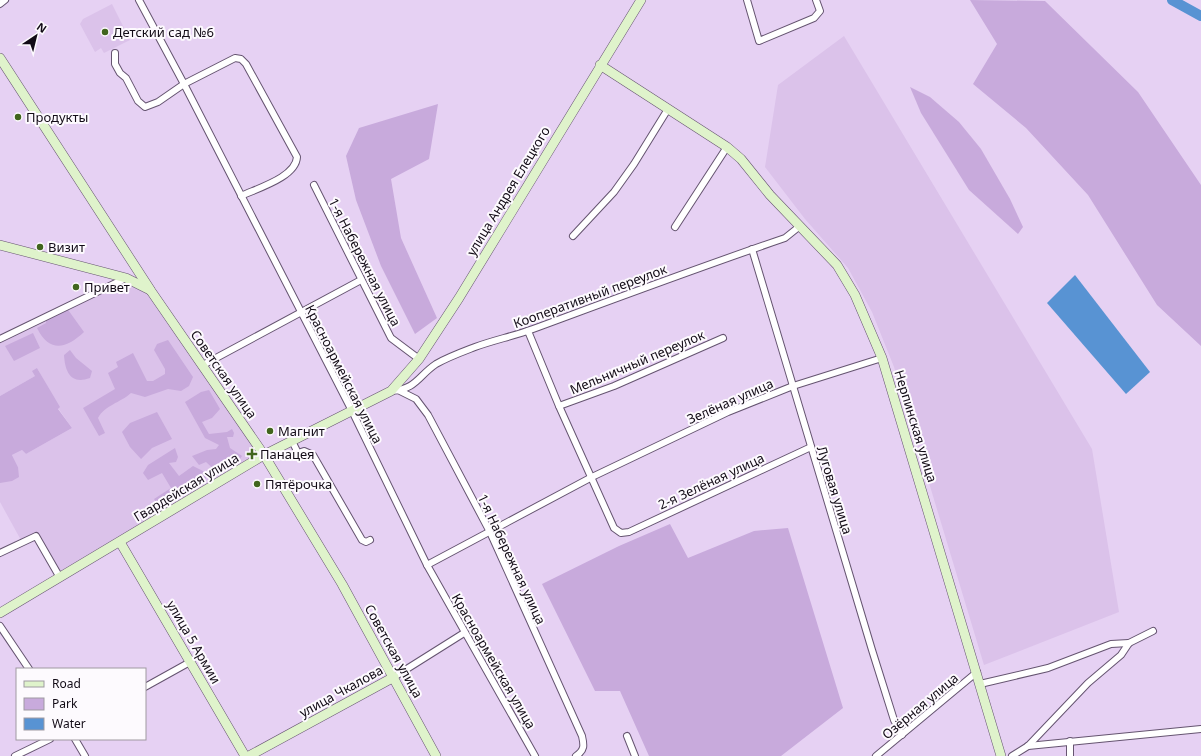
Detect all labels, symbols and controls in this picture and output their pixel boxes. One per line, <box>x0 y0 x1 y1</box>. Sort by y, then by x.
north arrow <box>16 16 56 56</box>
text: N <box>34 19 50 36</box>
place label: Детский сад №6 <box>113 23 214 41</box>
marker: Детский сад №6 <box>100 27 110 37</box>
place label: Продукты <box>26 108 88 126</box>
marker: Продукты <box>13 112 23 122</box>
street label: улица Андрея Елецкого <box>462 123 554 259</box>
street label: 1-я Набережная улица <box>325 195 405 329</box>
place label: Визит <box>48 238 85 256</box>
marker: Визит <box>35 242 45 252</box>
street label: Кооперативный переулок <box>511 260 669 332</box>
place label: Привет <box>84 278 130 296</box>
marker: Привет <box>71 282 81 292</box>
street label: Красноармейская улица <box>301 301 387 447</box>
street label: Мельничный переулок <box>567 325 707 399</box>
street label: Советская улица <box>187 326 261 422</box>
street label: Нерпинская улица <box>890 368 942 484</box>
street label: Зелёная улица <box>684 374 776 428</box>
place label: Магнит <box>278 422 325 440</box>
marker: Магнит <box>265 426 275 436</box>
street label: Луговая улица <box>813 444 857 536</box>
place label: Панацея <box>260 445 314 463</box>
street label: Гвардейская улица <box>130 448 242 526</box>
marker: Панацея <box>247 449 257 459</box>
street label: 2-я Зелёная улица <box>655 449 767 513</box>
place label: Пятёрочка <box>265 475 332 493</box>
marker: Пятёрочка <box>252 479 262 489</box>
street label: 1-я Набережная улица <box>474 491 550 627</box>
street label: Красноармейская улица <box>448 590 540 732</box>
street label: улица 5 Армии <box>163 597 225 687</box>
street label: Советская улица <box>361 601 427 701</box>
street label: улица Чкалова <box>296 661 386 721</box>
legend <box>16 668 146 740</box>
street label: Озёрная улица <box>878 669 962 743</box>
text: Road <box>52 675 81 692</box>
text: Park <box>52 695 78 712</box>
text: Water <box>52 715 86 732</box>

